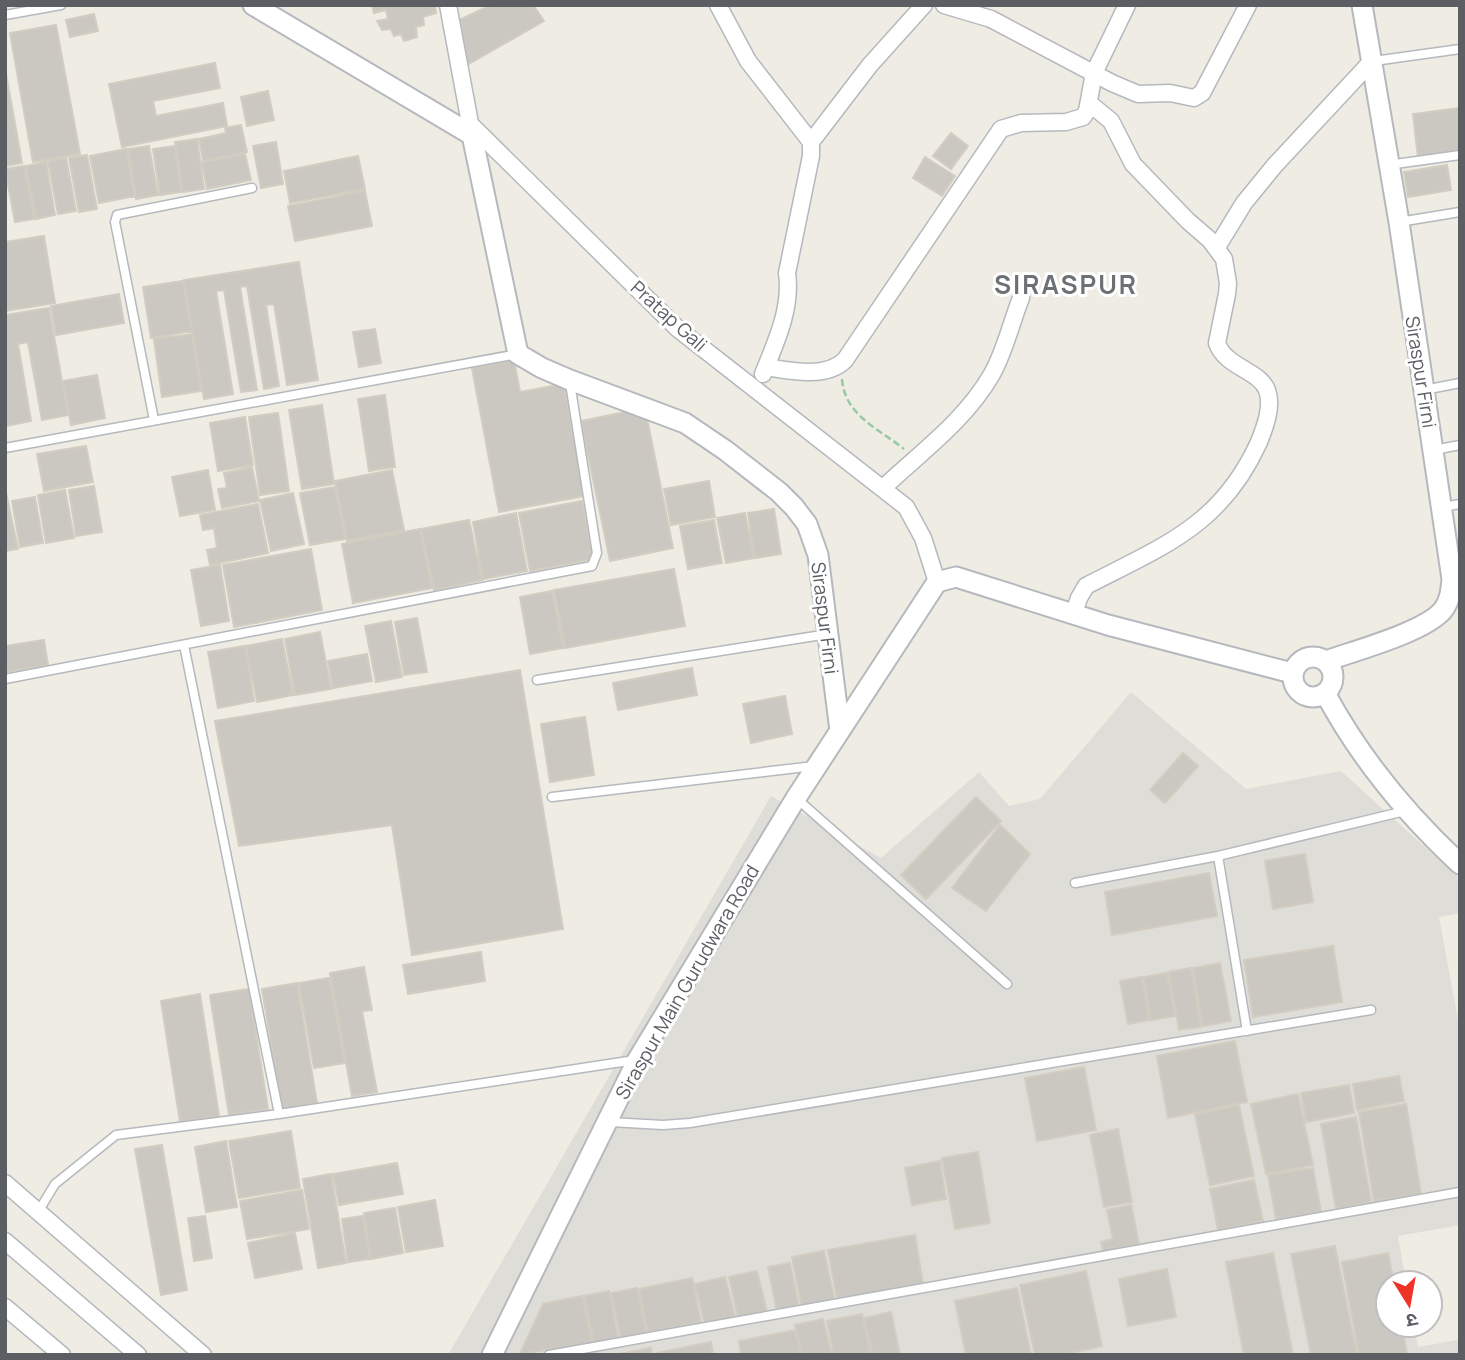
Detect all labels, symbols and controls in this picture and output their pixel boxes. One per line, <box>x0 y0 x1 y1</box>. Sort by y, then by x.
district label: SIRASPUR <box>994 266 1138 302</box>
street label: Pratap Gali <box>625 275 713 357</box>
street label: Siraspur Firni <box>1399 314 1443 430</box>
street label: Siraspur Firni <box>805 560 845 676</box>
street label: Siraspur Main Gurudwara Road <box>609 860 765 1104</box>
north arrow <box>1374 1269 1444 1339</box>
text: उ <box>1403 1307 1420 1335</box>

